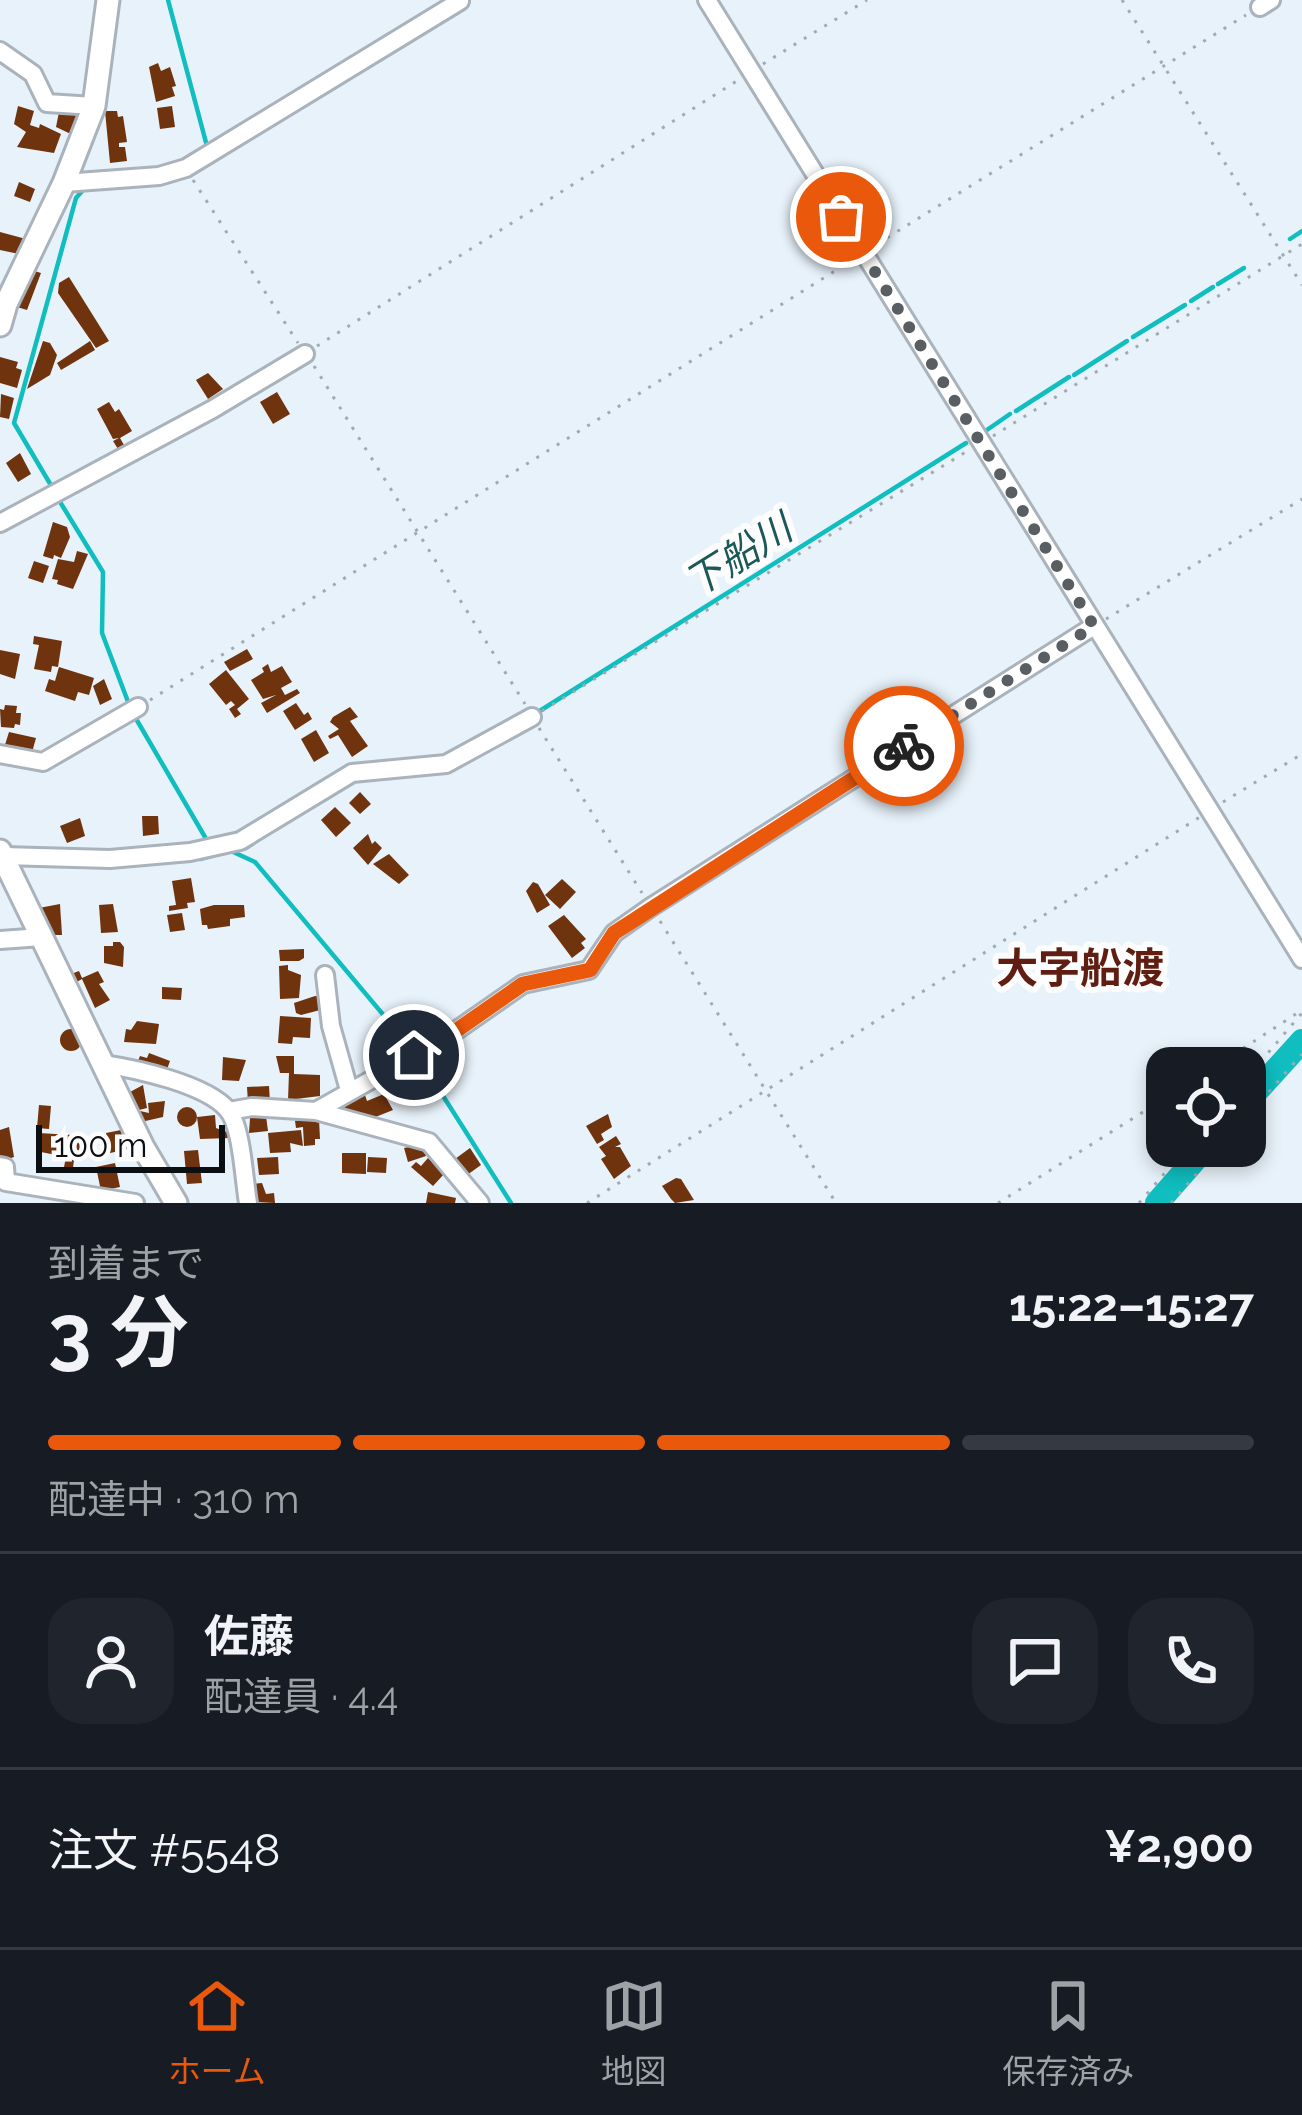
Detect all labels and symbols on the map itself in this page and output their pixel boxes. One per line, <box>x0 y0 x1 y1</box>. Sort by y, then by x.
pin <box>790 166 892 268</box>
water label: 下船川 <box>676 502 803 606</box>
courier <box>844 686 964 806</box>
district label: 大字船渡 <box>996 944 1164 993</box>
pin <box>363 1004 465 1106</box>
scale bar <box>36 1119 225 1172</box>

